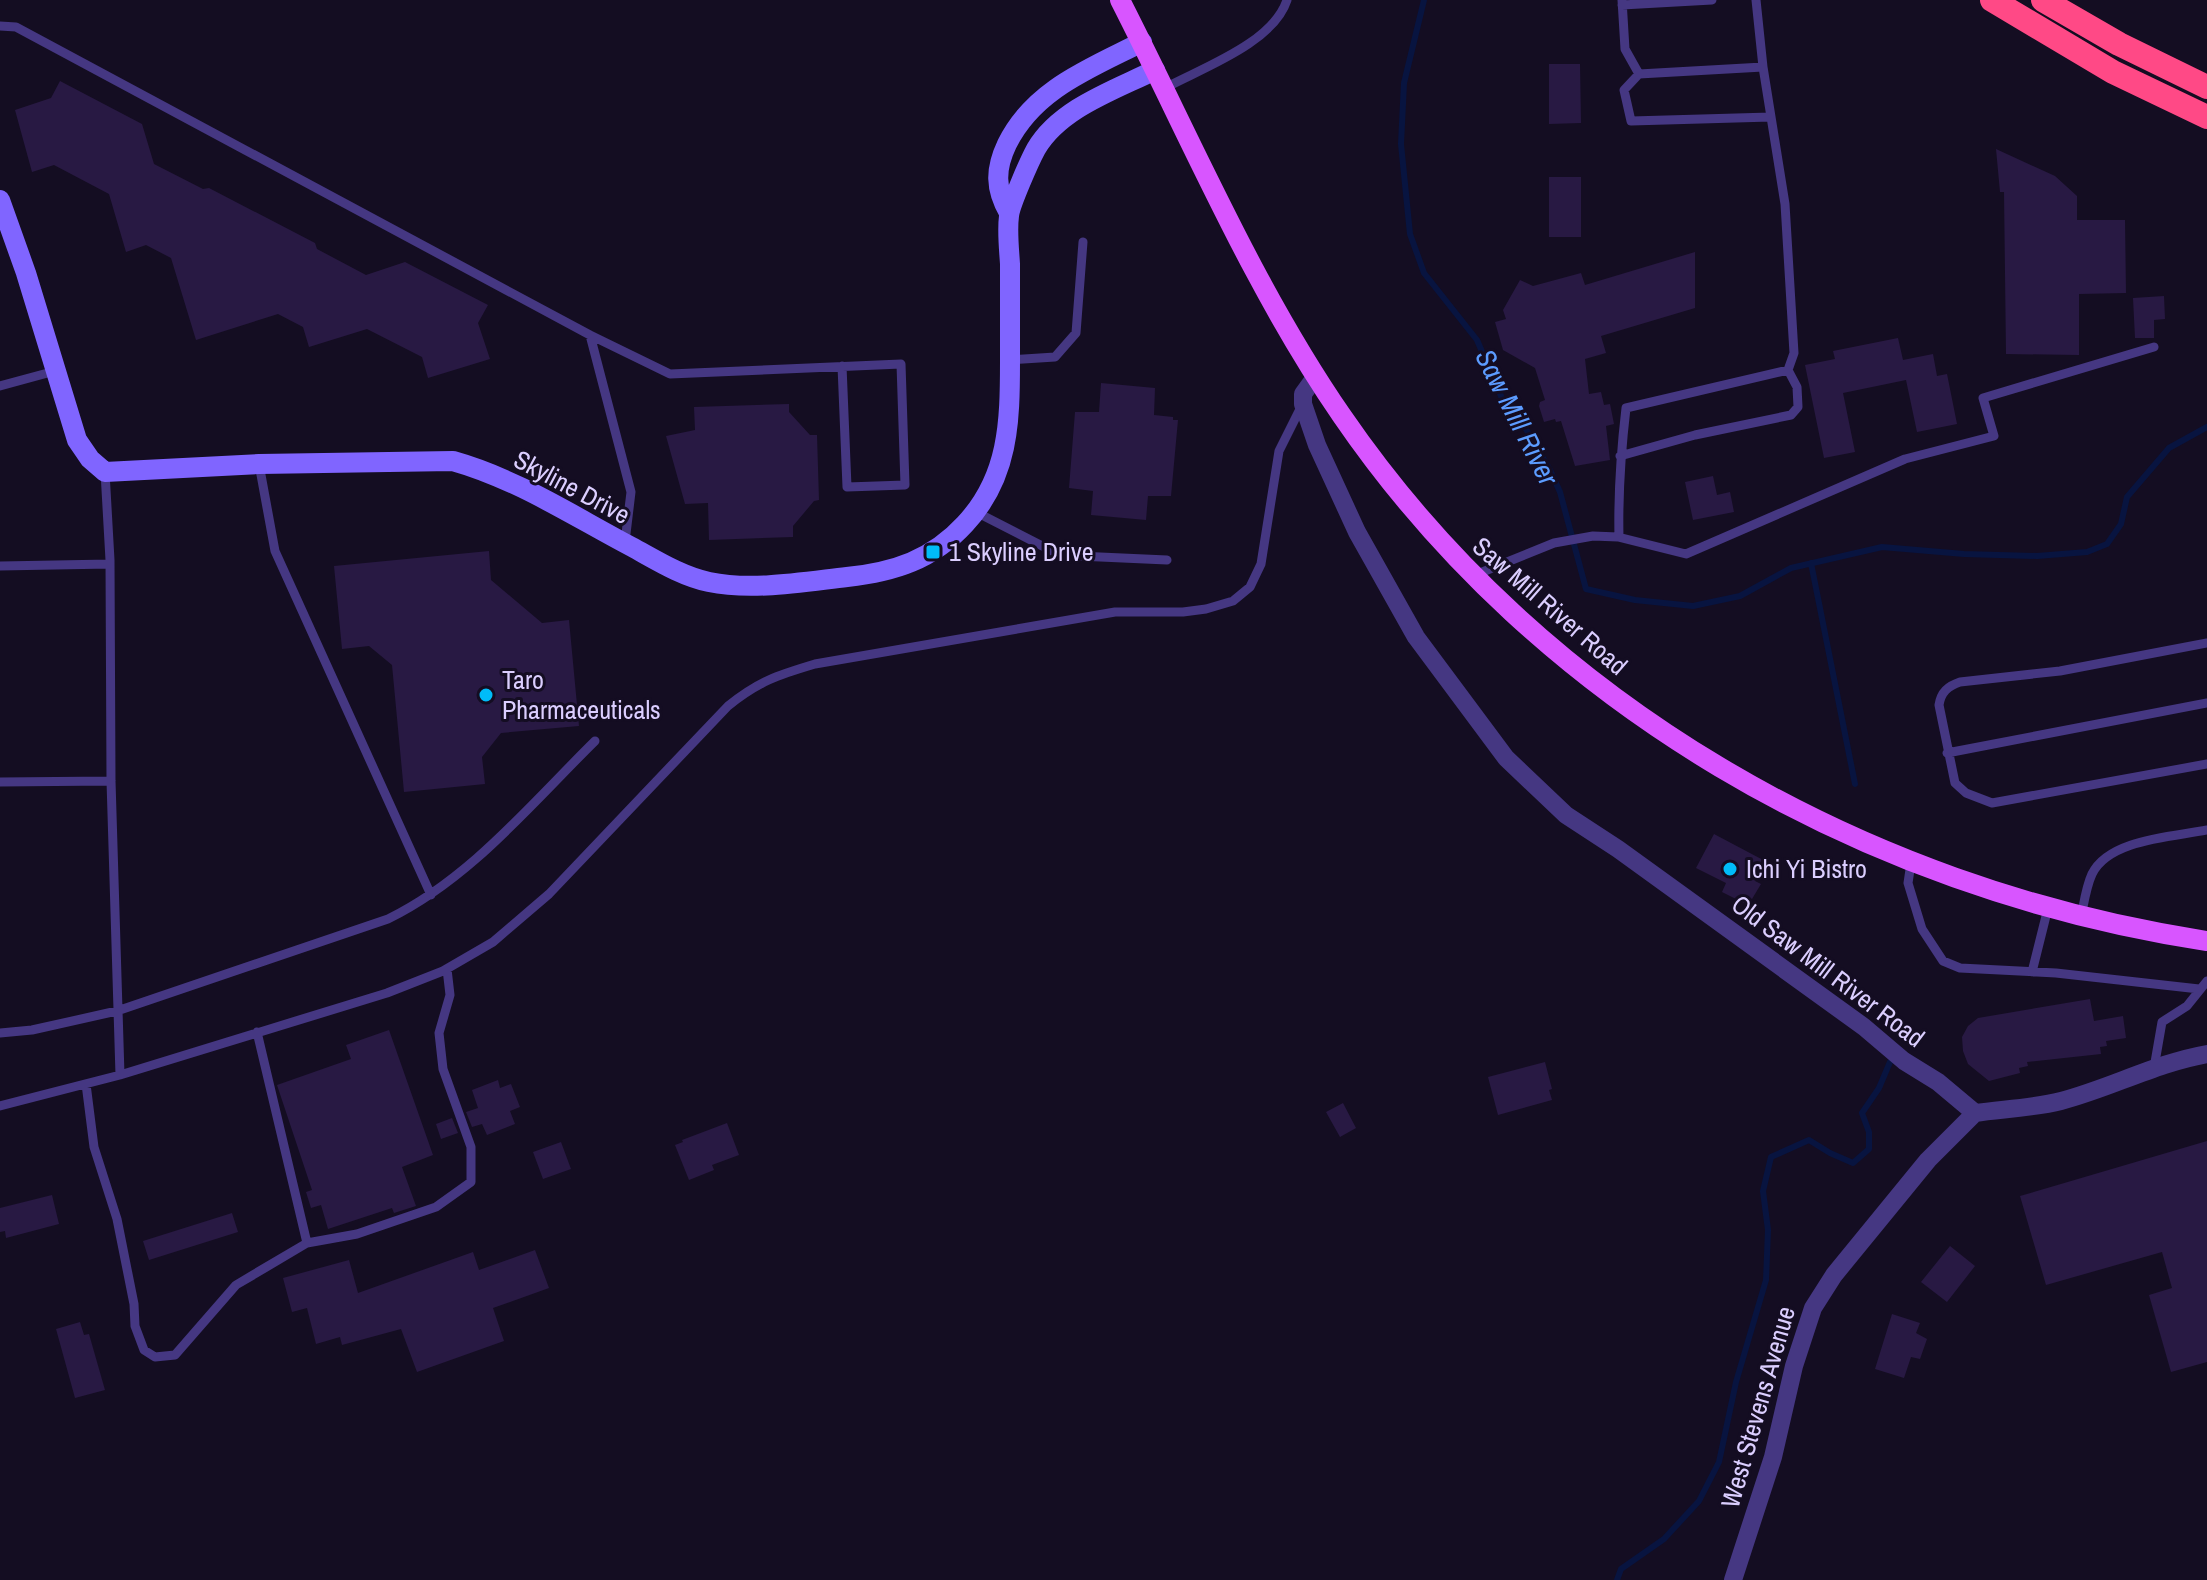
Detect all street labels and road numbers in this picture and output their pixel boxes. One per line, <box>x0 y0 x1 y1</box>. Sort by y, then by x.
street label: Skyline Drive <box>508 441 636 532</box>
street label: Saw Mill River Road <box>1466 529 1635 683</box>
street label: Old Saw Mill River Road <box>1725 886 1932 1055</box>
street label: West Stevens Avenue <box>1712 1302 1803 1512</box>

